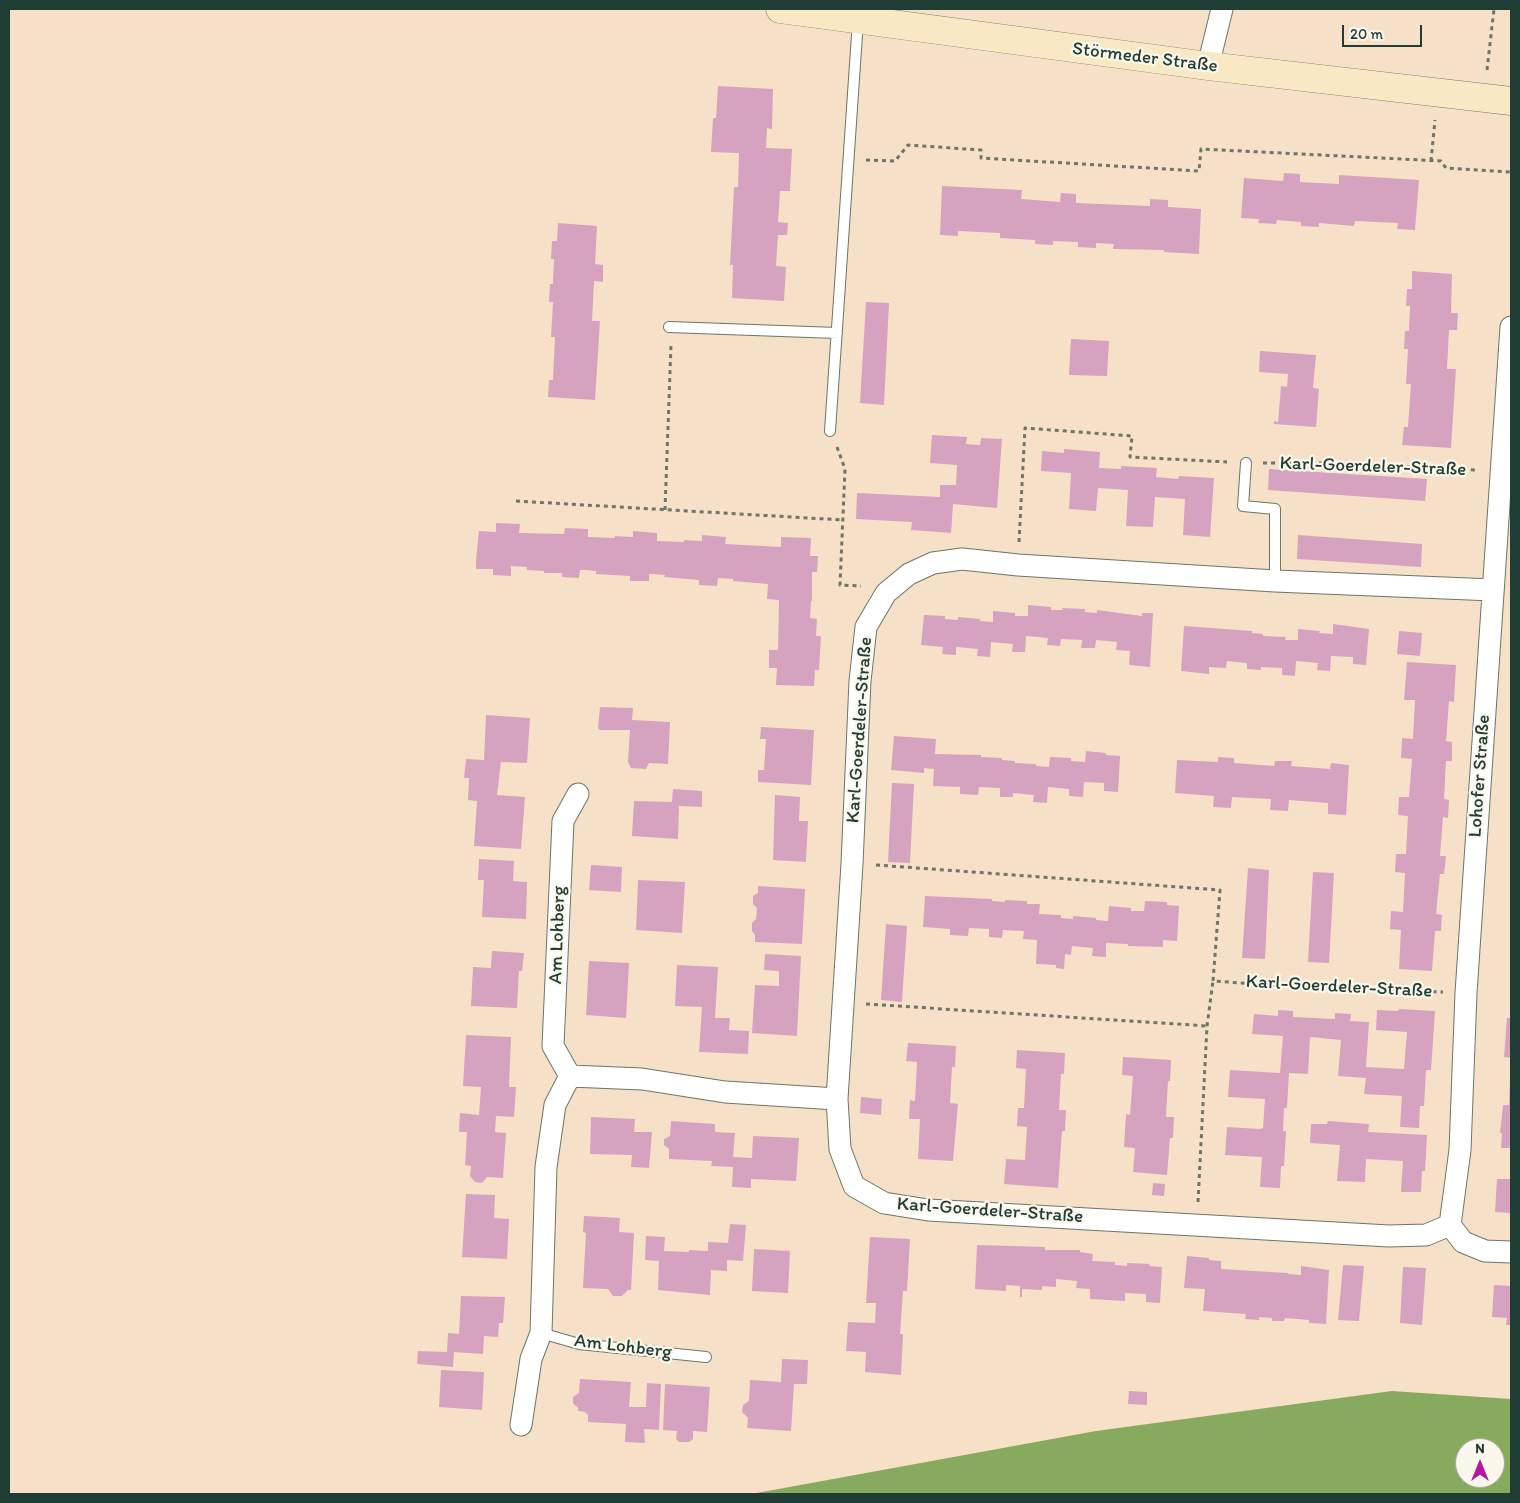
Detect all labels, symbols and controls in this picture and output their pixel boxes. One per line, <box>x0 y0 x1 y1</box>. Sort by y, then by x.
scale bar <box>1345 15 1425 47</box>
text: 20 m <box>1350 25 1383 43</box>
street label: Störmeder Straße <box>1071 38 1219 78</box>
street label: Karl-Goerdeler-Straße <box>1279 452 1467 482</box>
street label: Karl-Goerdeler-Straße <box>842 636 878 824</box>
street label: Lohofer Straße <box>1464 714 1496 838</box>
street label: Am Lohberg <box>545 886 571 984</box>
street label: Karl-Goerdeler-Straße <box>1245 971 1433 1003</box>
street label: Karl-Goerdeler-Straße <box>896 1193 1084 1229</box>
street label: Am Lohberg <box>573 1330 673 1364</box>
north arrow <box>1455 1438 1505 1488</box>
text: N <box>1475 1440 1485 1457</box>

